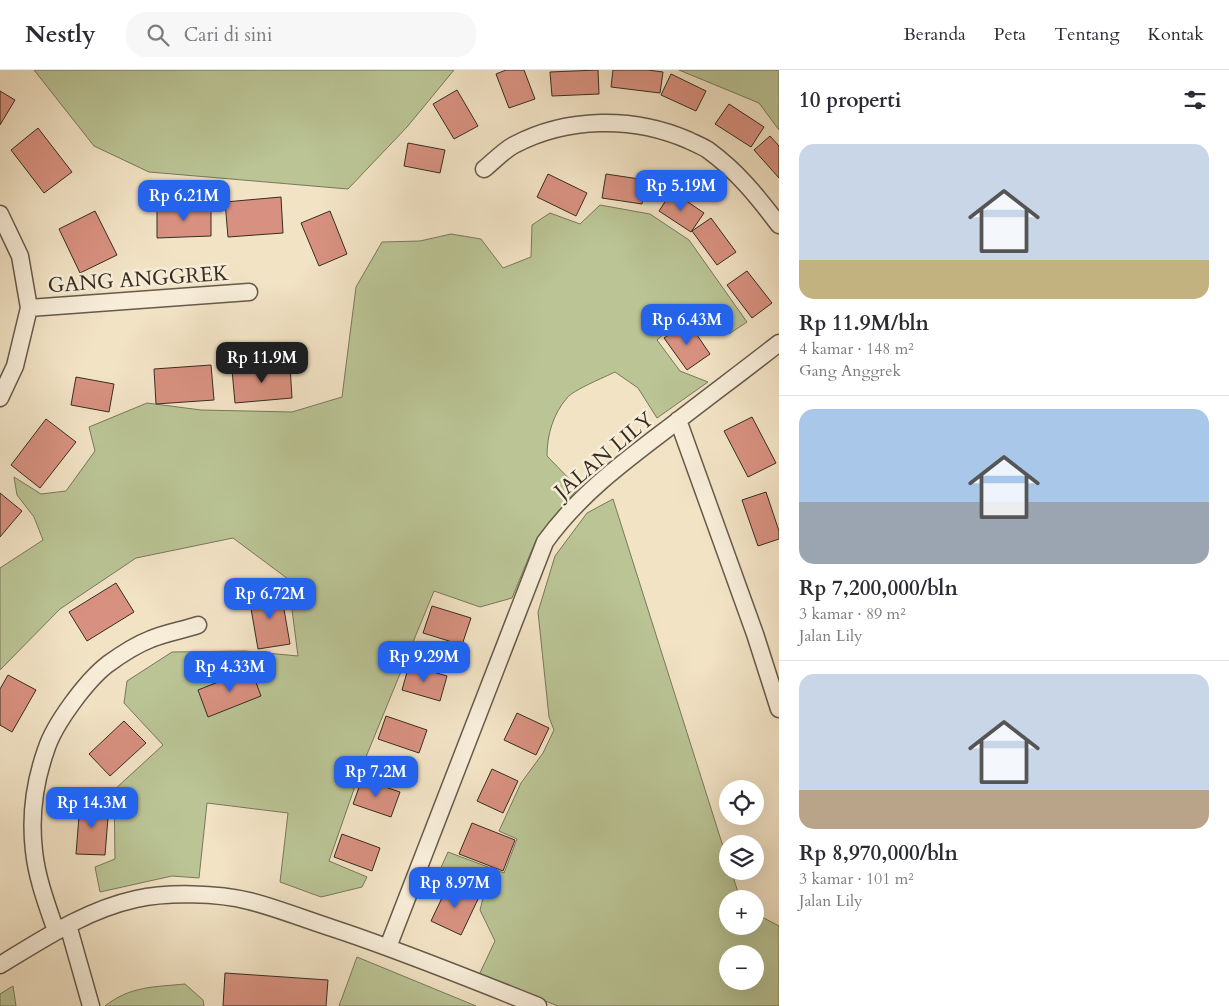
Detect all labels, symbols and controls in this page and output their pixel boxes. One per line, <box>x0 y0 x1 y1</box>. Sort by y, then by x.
search box <box>126 12 476 57</box>
text: Nestly <box>25 18 96 51</box>
icon: search <box>144 21 172 49</box>
text: Cari di sini <box>184 22 272 48</box>
text: Beranda <box>904 22 966 47</box>
text: Peta <box>994 22 1026 47</box>
text: Tentang <box>1054 22 1120 47</box>
text: Kontak <box>1148 22 1204 47</box>
text: 10 properti <box>799 86 901 115</box>
icon: filters <box>1181 86 1209 114</box>
pin: Rp 5.19M <box>629 170 733 212</box>
text: Rp 5.19M <box>646 175 716 197</box>
icon: home <box>959 176 1049 266</box>
pin: Rp 6.21M <box>132 180 236 222</box>
text: Rp 6.21M <box>149 185 219 207</box>
street label: GANG ANGGREK <box>47 259 230 300</box>
pin: Rp 6.43M <box>635 304 739 346</box>
text: Rp 6.43M <box>652 309 722 331</box>
text: Rp 11.9M/bln <box>799 309 929 338</box>
text: 4 kamar · 148 m² <box>799 338 914 360</box>
pin: Rp 11.9M <box>210 342 314 384</box>
text: Rp 11.9M <box>227 347 297 369</box>
text: Gang Anggrek <box>799 360 901 382</box>
street label: JALAN LILY <box>546 405 660 507</box>
icon: home <box>959 442 1049 532</box>
text: Rp 7,200,000/bln <box>799 574 958 603</box>
pin: Rp 6.72M <box>218 578 322 620</box>
text: Rp 6.72M <box>235 583 305 605</box>
text: 3 kamar · 89 m² <box>799 603 905 625</box>
text: Jalan Lily <box>799 625 862 647</box>
pin: Rp 9.29M <box>372 640 476 683</box>
text: Rp 9.29M <box>389 646 459 668</box>
pin: Rp 4.33M <box>178 650 282 693</box>
text: Rp 4.33M <box>195 656 265 678</box>
icon: home <box>959 707 1049 797</box>
pin: Rp 7.2M <box>330 756 422 798</box>
text: Rp 7.2M <box>345 761 407 783</box>
map controls <box>719 780 764 990</box>
button: locate <box>719 780 764 825</box>
pin: Rp 14.3M <box>40 786 144 829</box>
text: Rp 14.3M <box>57 792 127 814</box>
button: layers <box>719 835 764 880</box>
text: Rp 8,970,000/bln <box>799 839 958 868</box>
pin: Rp 8.97M <box>403 866 507 909</box>
text: 3 kamar · 101 m² <box>799 868 914 890</box>
text: Rp 8.97M <box>420 872 490 894</box>
button: + <box>719 890 764 935</box>
text: Jalan Lily <box>799 890 862 912</box>
button: − <box>719 945 764 990</box>

